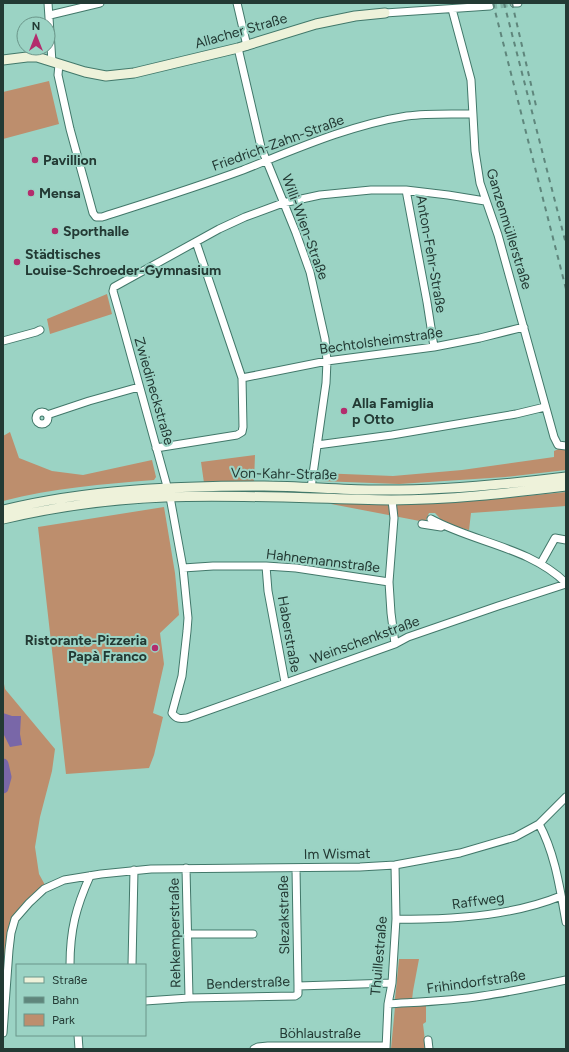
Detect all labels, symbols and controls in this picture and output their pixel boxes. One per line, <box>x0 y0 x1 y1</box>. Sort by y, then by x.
street label: Allacher Straße <box>193 10 289 52</box>
north arrow <box>16 16 56 56</box>
text: N <box>32 20 40 33</box>
street label: Friedrich-Zahn-Straße <box>210 111 347 175</box>
place label: Pavillion <box>43 152 97 169</box>
marker: Pavillion <box>30 155 40 165</box>
street label: Ganzenmüllerstraße <box>483 167 536 292</box>
street label: Willi-Wien-Straße <box>278 172 332 282</box>
place label: Mensa <box>39 185 81 202</box>
marker: Mensa <box>26 188 36 198</box>
street label: Anton-Fehr-Straße <box>412 194 450 314</box>
place label: Sporthalle <box>63 223 129 240</box>
marker: Sporthalle <box>50 226 60 236</box>
place label: Städtisches Louise-Schroeder-Gymnasium <box>25 246 221 279</box>
marker: Städtisches Louise-Schroeder-Gymnasium <box>12 257 22 267</box>
street label: Bechtolsheimstraße <box>318 324 444 358</box>
street label: Zwiedineckstraße <box>130 335 178 447</box>
place label: Alla Famiglia p Otto <box>352 395 434 428</box>
marker: Alla Famiglia p Otto <box>339 406 349 416</box>
street label: Von-Kahr-Straße <box>231 465 338 483</box>
street label: Hahnemannstraße <box>265 546 381 576</box>
street label: Haberstraße <box>274 594 304 674</box>
street label: Weinschenkstraße <box>308 612 422 668</box>
place label: Ristorante-Pizzeria Papà Franco <box>25 632 147 665</box>
marker: Ristorante-Pizzeria Papà Franco <box>150 643 160 653</box>
street label: Im Wismat <box>303 845 371 863</box>
street label: Slezakstraße <box>275 875 293 955</box>
street label: Rehkemperstraße <box>166 877 184 988</box>
street label: Raffweg <box>451 889 505 913</box>
street label: Thuillestraße <box>367 915 391 996</box>
legend <box>16 964 146 1036</box>
street label: Frihindorfstraße <box>425 967 527 997</box>
text: Straße <box>52 973 88 987</box>
street label: Benderstraße <box>206 973 291 993</box>
text: Bahn <box>52 993 79 1007</box>
text: Park <box>52 1013 75 1027</box>
street label: Böhlaustraße <box>279 1025 361 1042</box>

